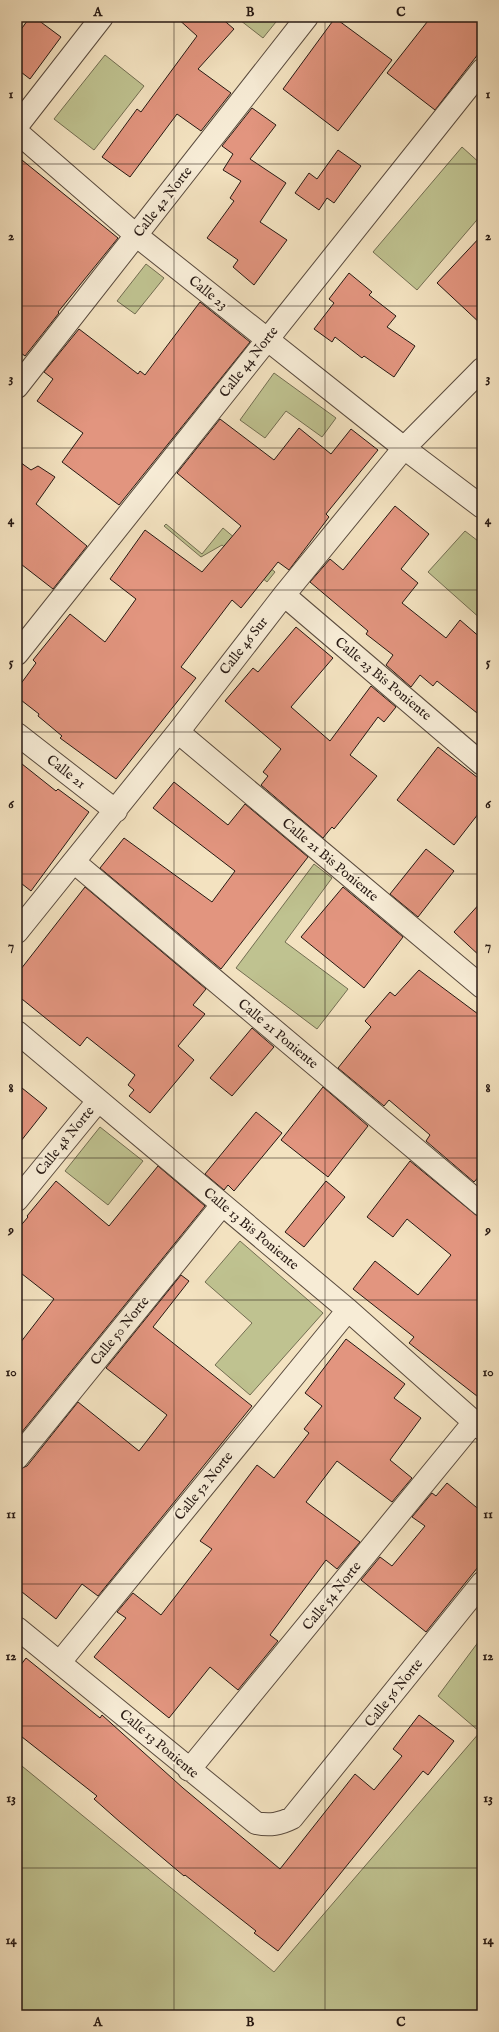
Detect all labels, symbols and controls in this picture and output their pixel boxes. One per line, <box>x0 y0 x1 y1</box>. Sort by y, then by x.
text: A <box>93 4 104 21</box>
text: B <box>246 4 255 21</box>
text: C <box>396 4 406 21</box>
text: 1 <box>9 86 14 103</box>
text: 1 <box>486 86 491 103</box>
street label: Calle 42 Norte <box>130 162 197 241</box>
text: 2 <box>8 228 14 245</box>
text: 2 <box>485 228 491 245</box>
street label: Calle 23 <box>185 272 231 314</box>
street label: Calle 44 Norte <box>216 322 283 401</box>
text: 3 <box>9 370 14 387</box>
text: 3 <box>486 370 491 387</box>
text: 4 <box>8 512 15 529</box>
text: 4 <box>485 512 492 529</box>
street label: Calle 46 Sur <box>216 613 272 679</box>
street label: Calle 23 Bis Poniente <box>331 633 435 725</box>
text: 5 <box>9 654 14 671</box>
text: 5 <box>486 654 491 671</box>
street label: Calle 21 <box>43 751 89 793</box>
text: 6 <box>8 796 14 813</box>
text: 6 <box>485 796 491 813</box>
street label: Calle 21 Bis Poniente <box>278 814 382 906</box>
text: 7 <box>8 938 14 955</box>
text: 7 <box>485 938 491 955</box>
street label: Calle 21 Poniente <box>234 995 322 1073</box>
text: 8 <box>8 1080 14 1097</box>
text: 8 <box>485 1080 491 1097</box>
street label: Calle 48 Norte <box>32 1102 99 1179</box>
street label: Calle 13 Bis Poniente <box>200 1184 303 1275</box>
text: 9 <box>7 1222 14 1239</box>
text: 9 <box>484 1222 491 1239</box>
street label: Calle 50 Norte <box>87 1292 154 1369</box>
text: 10 <box>5 1364 17 1381</box>
text: 10 <box>482 1364 494 1381</box>
street label: Calle 52 Norte <box>171 1447 238 1524</box>
text: 11 <box>6 1506 16 1523</box>
text: 11 <box>483 1506 493 1523</box>
street label: Calle 54 Norte <box>299 1557 366 1634</box>
text: 12 <box>6 1648 16 1665</box>
text: 12 <box>483 1648 493 1665</box>
street label: Calle 56 Norte <box>361 1655 427 1731</box>
street label: Calle 13 Poniente <box>116 1706 203 1783</box>
text: 13 <box>6 1790 16 1807</box>
text: 13 <box>483 1790 493 1807</box>
text: 14 <box>5 1932 17 1949</box>
text: 14 <box>482 1932 494 1949</box>
text: A <box>93 2014 104 2031</box>
text: B <box>246 2014 255 2031</box>
text: C <box>396 2014 406 2031</box>

